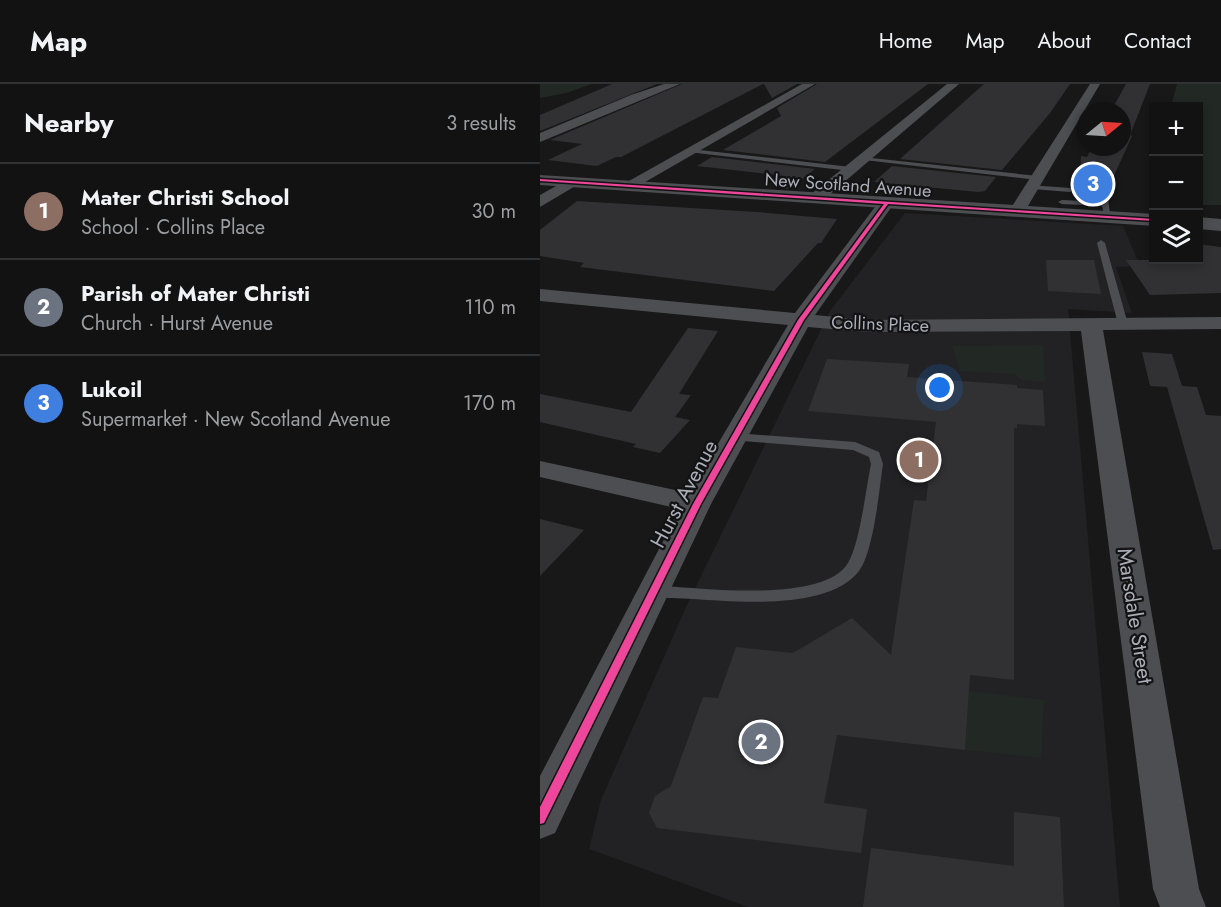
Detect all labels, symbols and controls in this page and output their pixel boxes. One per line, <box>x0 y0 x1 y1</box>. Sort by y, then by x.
text: Map <box>30 21 87 62</box>
text: Home <box>879 26 932 56</box>
text: Map <box>965 26 1005 56</box>
text: About <box>1038 26 1091 56</box>
text: Contact <box>1124 26 1191 56</box>
north arrow <box>1077 102 1131 156</box>
map controls <box>1149 102 1203 264</box>
button: + <box>1149 102 1203 156</box>
text: Nearby <box>24 104 113 142</box>
text: 3 results <box>446 109 516 138</box>
button: − <box>1149 156 1203 210</box>
pin: 3 <box>1074 162 1112 206</box>
street label: New Scotland Avenue <box>764 166 932 204</box>
text: Mater Christi School <box>81 181 290 213</box>
text: 1 <box>38 197 49 226</box>
text: 30 m <box>471 197 516 226</box>
button: layers <box>1149 210 1203 264</box>
text: School · Collins Place <box>81 213 265 242</box>
text: Parish of Mater Christi <box>81 277 310 309</box>
text: 2 <box>37 293 50 322</box>
text: 110 m <box>464 293 516 322</box>
text: Church · Hurst Avenue <box>81 309 273 338</box>
street label: Collins Place <box>831 309 929 339</box>
text: Lukoil <box>81 373 142 405</box>
your location <box>925 373 954 402</box>
text: 3 <box>37 389 50 418</box>
text: 170 m <box>463 389 516 418</box>
text: Supermarket · New Scotland Avenue <box>81 405 390 434</box>
street label: Hurst Avenue <box>643 435 725 553</box>
pin: 1 <box>900 438 938 482</box>
street label: Marsdale Street <box>1109 546 1161 686</box>
pin: 2 <box>742 720 780 764</box>

